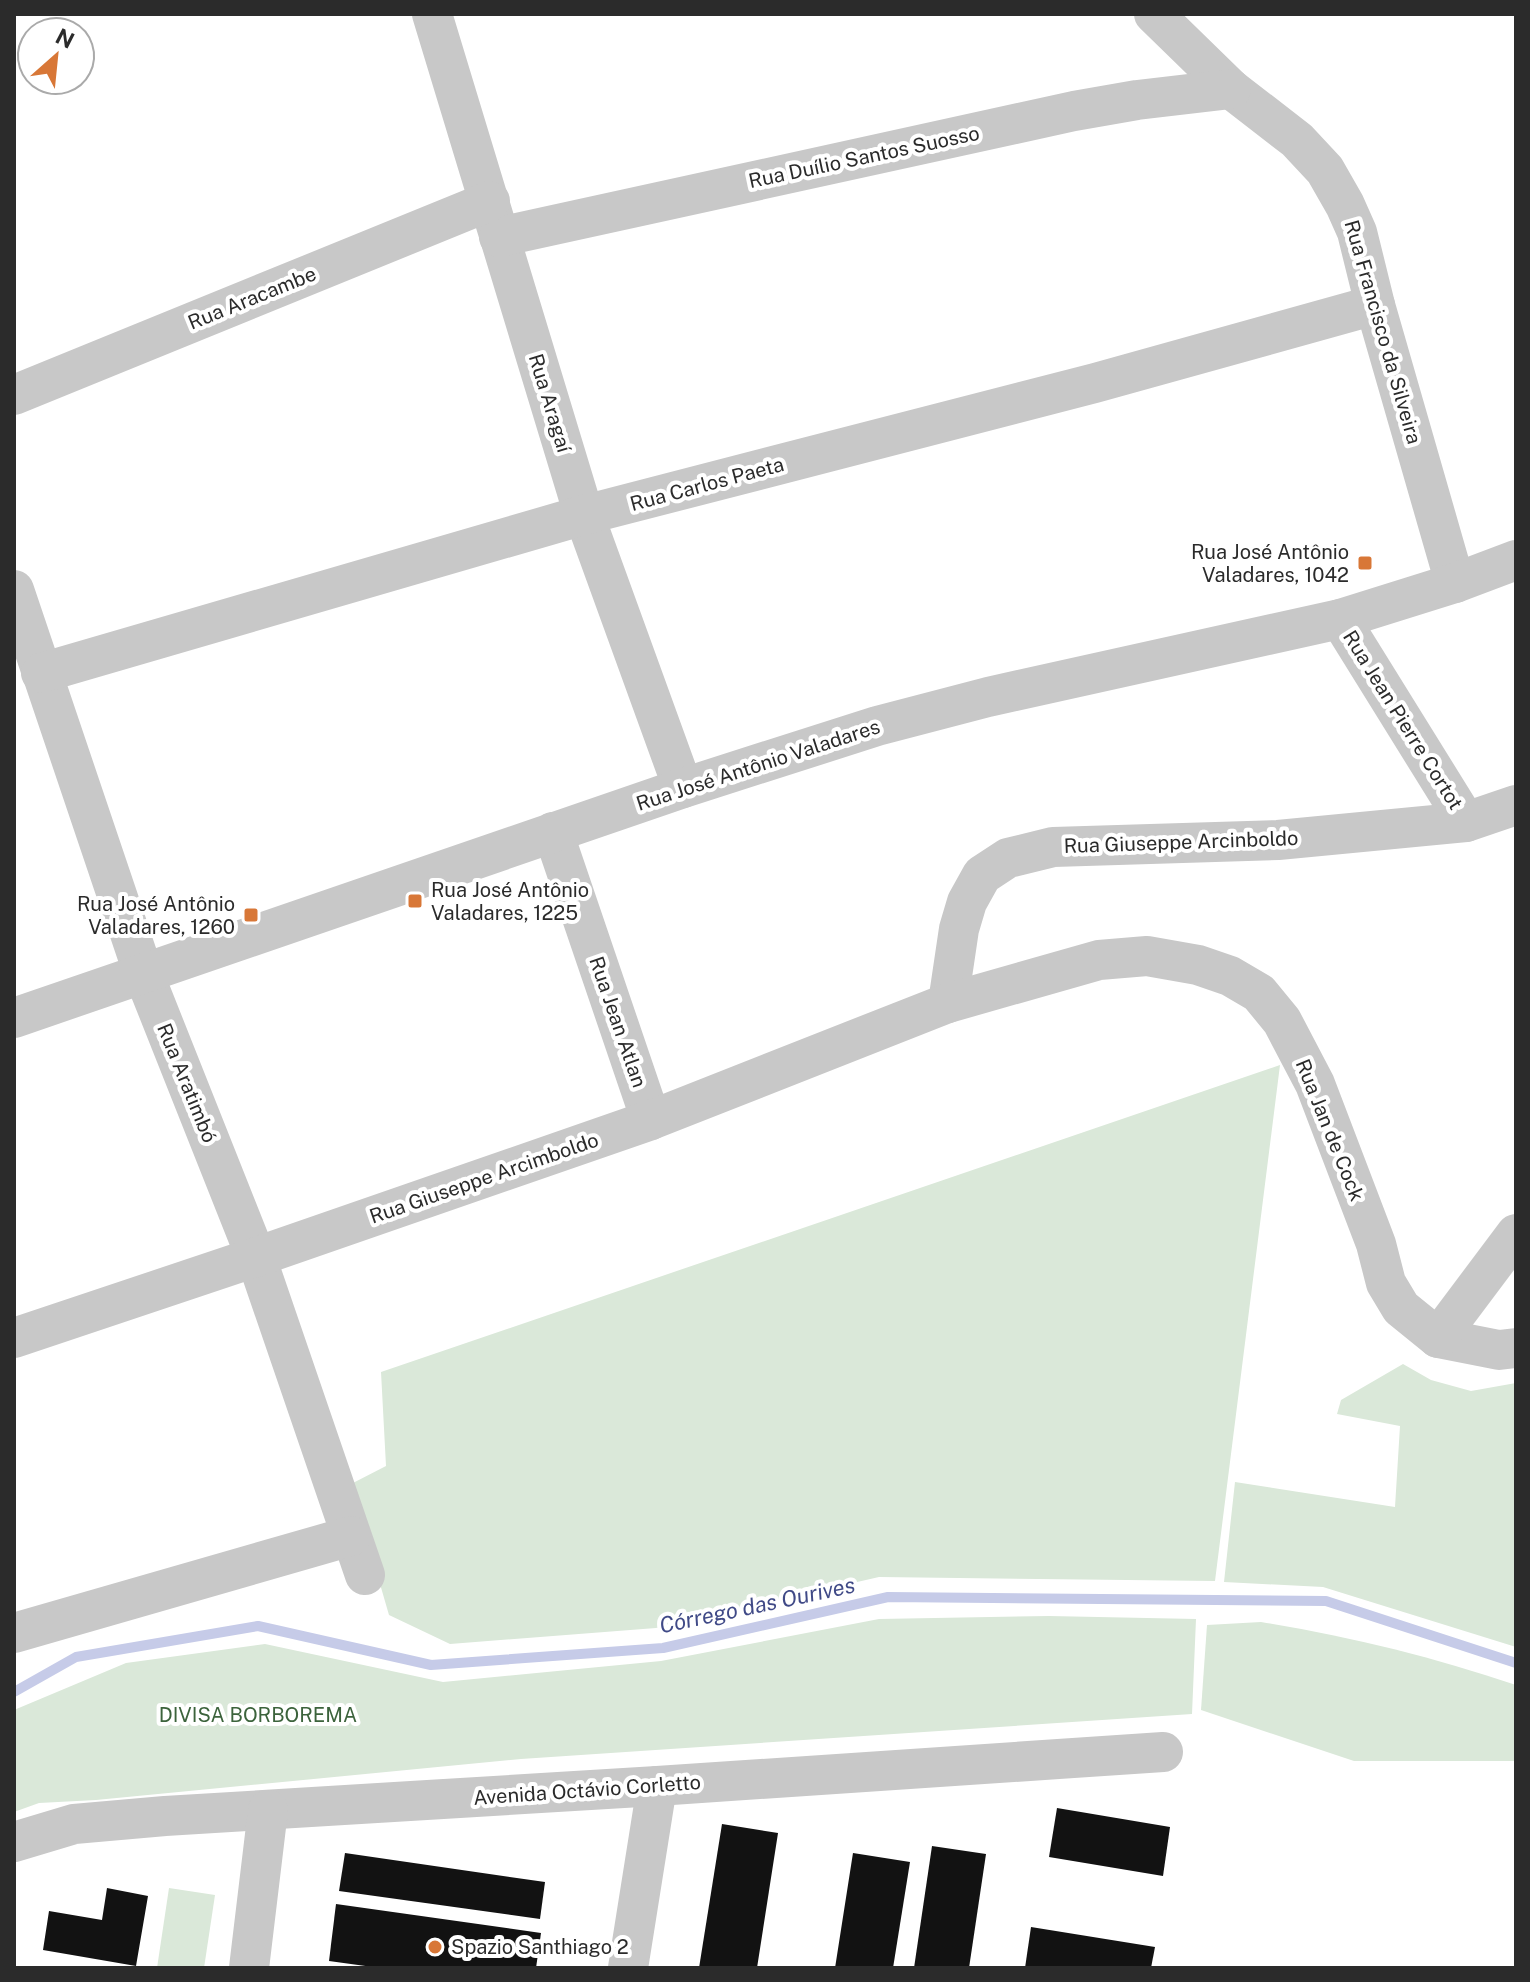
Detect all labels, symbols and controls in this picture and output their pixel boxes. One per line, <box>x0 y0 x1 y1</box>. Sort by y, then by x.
north arrow <box>16 16 96 96</box>
text: N <box>52 23 79 54</box>
street label: Rua Duílio Santos Suosso <box>746 121 982 193</box>
street label: Rua Francisco da Silveira <box>1339 217 1427 447</box>
street label: Rua Aracambe <box>184 261 320 335</box>
street label: Rua Aragaí <box>524 351 577 456</box>
street label: Rua Carlos Paeta <box>627 452 787 516</box>
place label: Rua José Antônio Valadares, 1042 <box>1191 540 1349 587</box>
marker: Rua José Antônio Valadares, 1042 <box>1356 554 1374 572</box>
street label: Rua Jean Pierre Cortot <box>1338 626 1468 814</box>
street label: Rua José Antônio Valadares <box>633 714 883 816</box>
street label: Rua Giuseppe Arcinboldo <box>1063 826 1299 858</box>
place label: Rua José Antônio Valadares, 1225 <box>431 878 589 925</box>
place label: Rua José Antônio Valadares, 1260 <box>77 892 235 939</box>
marker: Rua José Antônio Valadares, 1225 <box>406 892 424 910</box>
marker: Rua José Antônio Valadares, 1260 <box>242 906 260 924</box>
street label: Rua Jean Atlan <box>584 953 652 1091</box>
street label: Rua Aratimbó <box>152 1020 222 1146</box>
street label: Rua Jan de Cock <box>1291 1056 1369 1204</box>
street label: Rua Giuseppe Arcimboldo <box>366 1128 602 1228</box>
water label: Córrego das Ourives <box>657 1572 857 1638</box>
park label: DIVISA BORBOREMA <box>159 1703 357 1727</box>
street label: Avenida Octávio Corletto <box>472 1770 702 1810</box>
place label: Spazio Santhiago 2 <box>451 1935 629 1959</box>
marker: Spazio Santhiago 2 <box>426 1938 444 1956</box>

